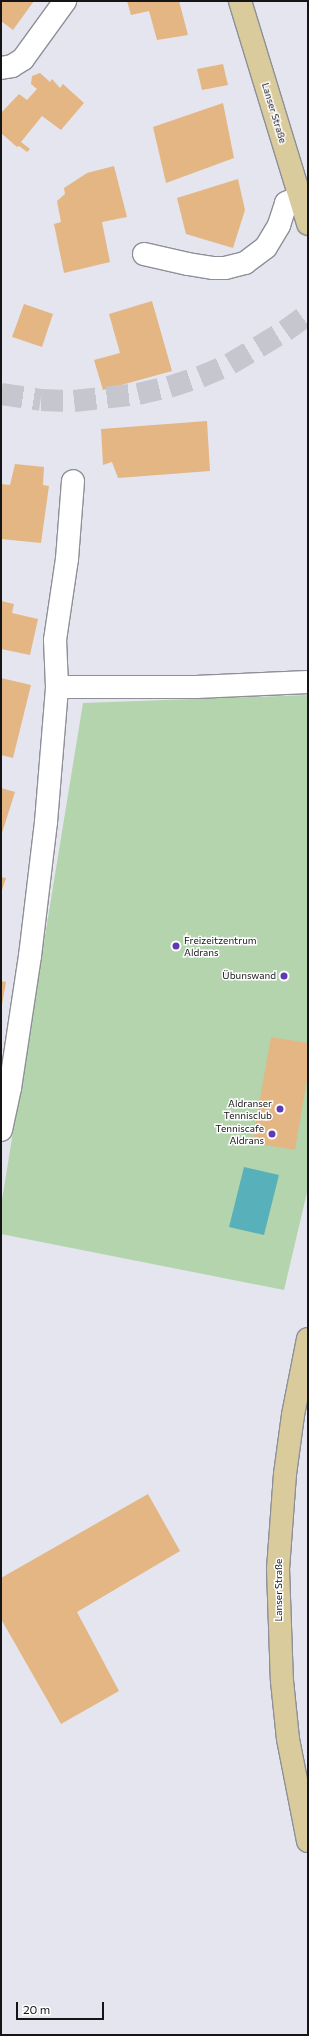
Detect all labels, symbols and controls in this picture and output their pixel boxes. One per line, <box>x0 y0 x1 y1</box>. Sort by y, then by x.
street label: Lanser Straße <box>259 81 289 145</box>
place label: Freizeitzentrum Aldrans <box>184 934 257 958</box>
marker: Freizeitzentrum Aldrans <box>171 941 181 951</box>
place label: Übunswand <box>222 970 276 982</box>
marker: Übunswand <box>279 971 289 981</box>
place label: Aldranser Tennisclub <box>224 1097 272 1120</box>
marker: Aldranser Tennisclub <box>275 1104 285 1114</box>
place label: Tenniscafe Aldrans <box>215 1122 264 1146</box>
marker: Tenniscafe Aldrans <box>267 1129 277 1139</box>
street label: Lanser Straße <box>273 1559 285 1621</box>
scale bar <box>18 1994 106 2020</box>
text: 20 m <box>23 2002 50 2016</box>

